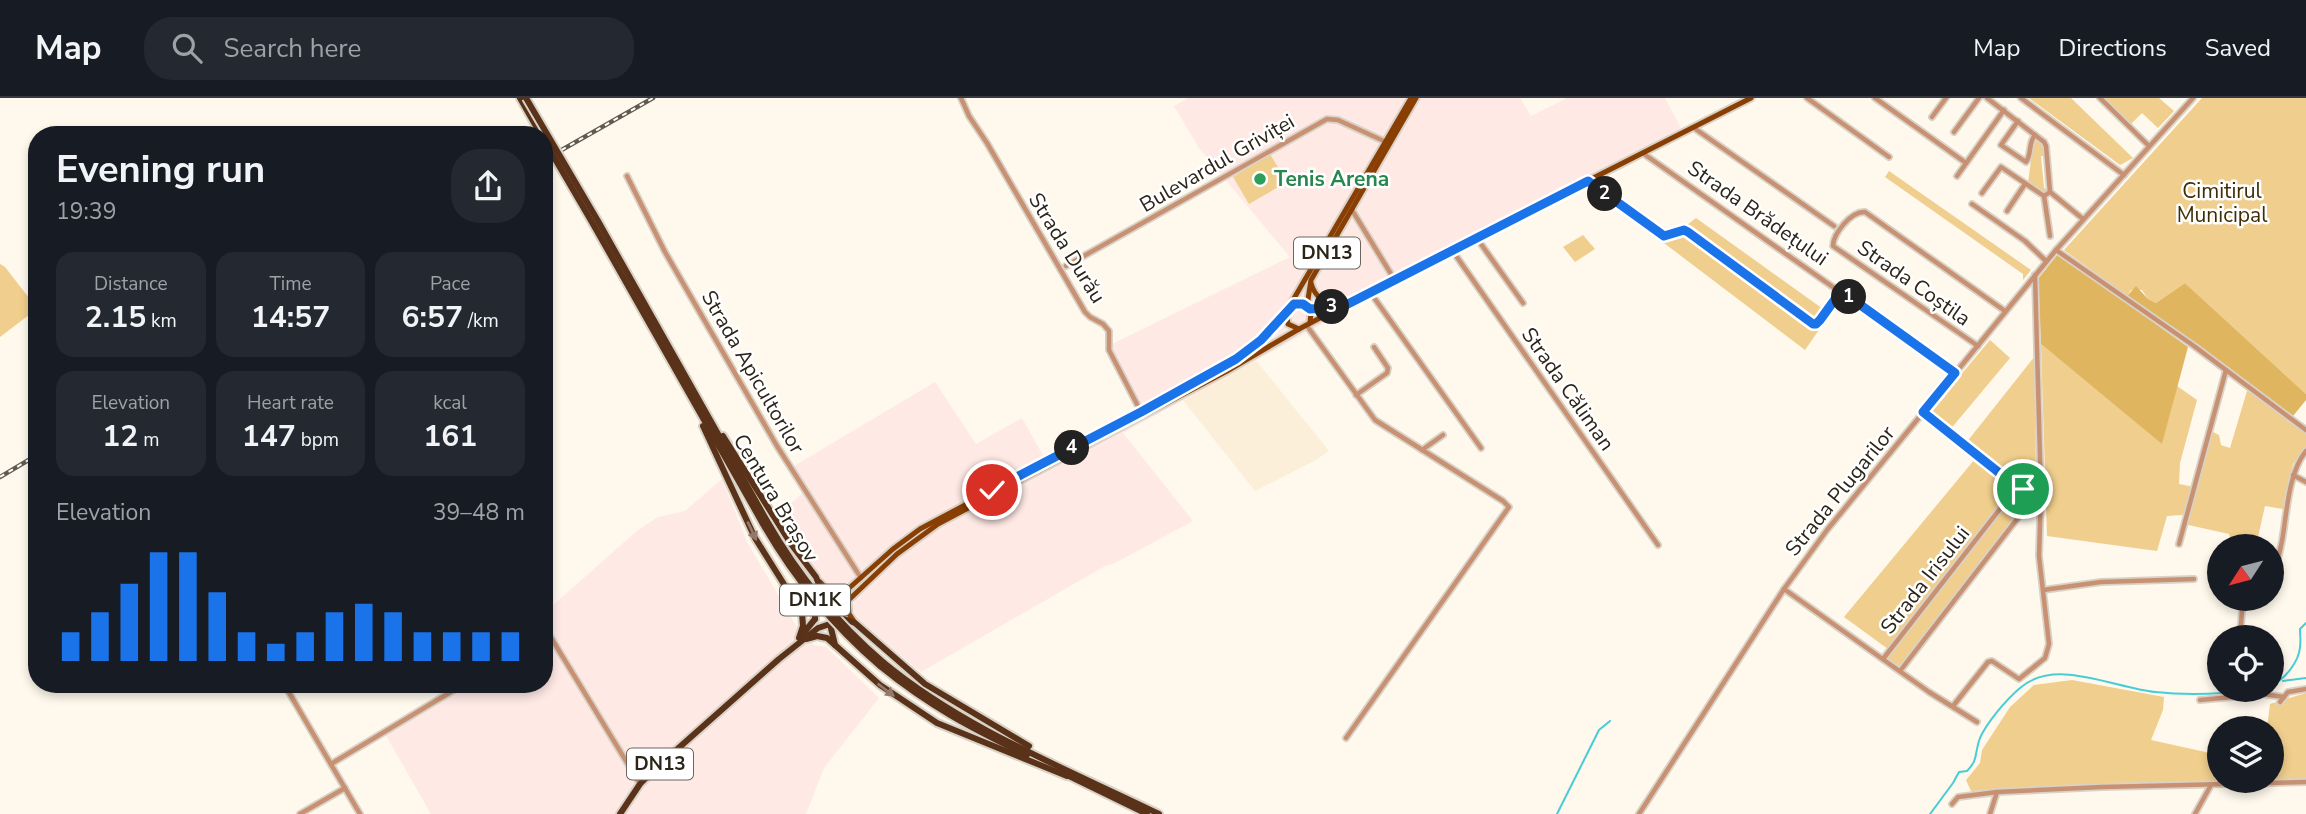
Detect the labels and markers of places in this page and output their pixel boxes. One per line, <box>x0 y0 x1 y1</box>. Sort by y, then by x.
place label: Tenis Arena <box>1274 165 1389 193</box>
marker: Tenis Arena <box>1252 171 1268 187</box>
pin: 2 <box>1588 176 1622 212</box>
pin: 1 <box>1832 280 1867 314</box>
pin: 3 <box>1314 290 1350 325</box>
pin: 4 <box>1054 430 1090 466</box>
pin <box>1993 459 2053 519</box>
pin <box>962 460 1022 520</box>

